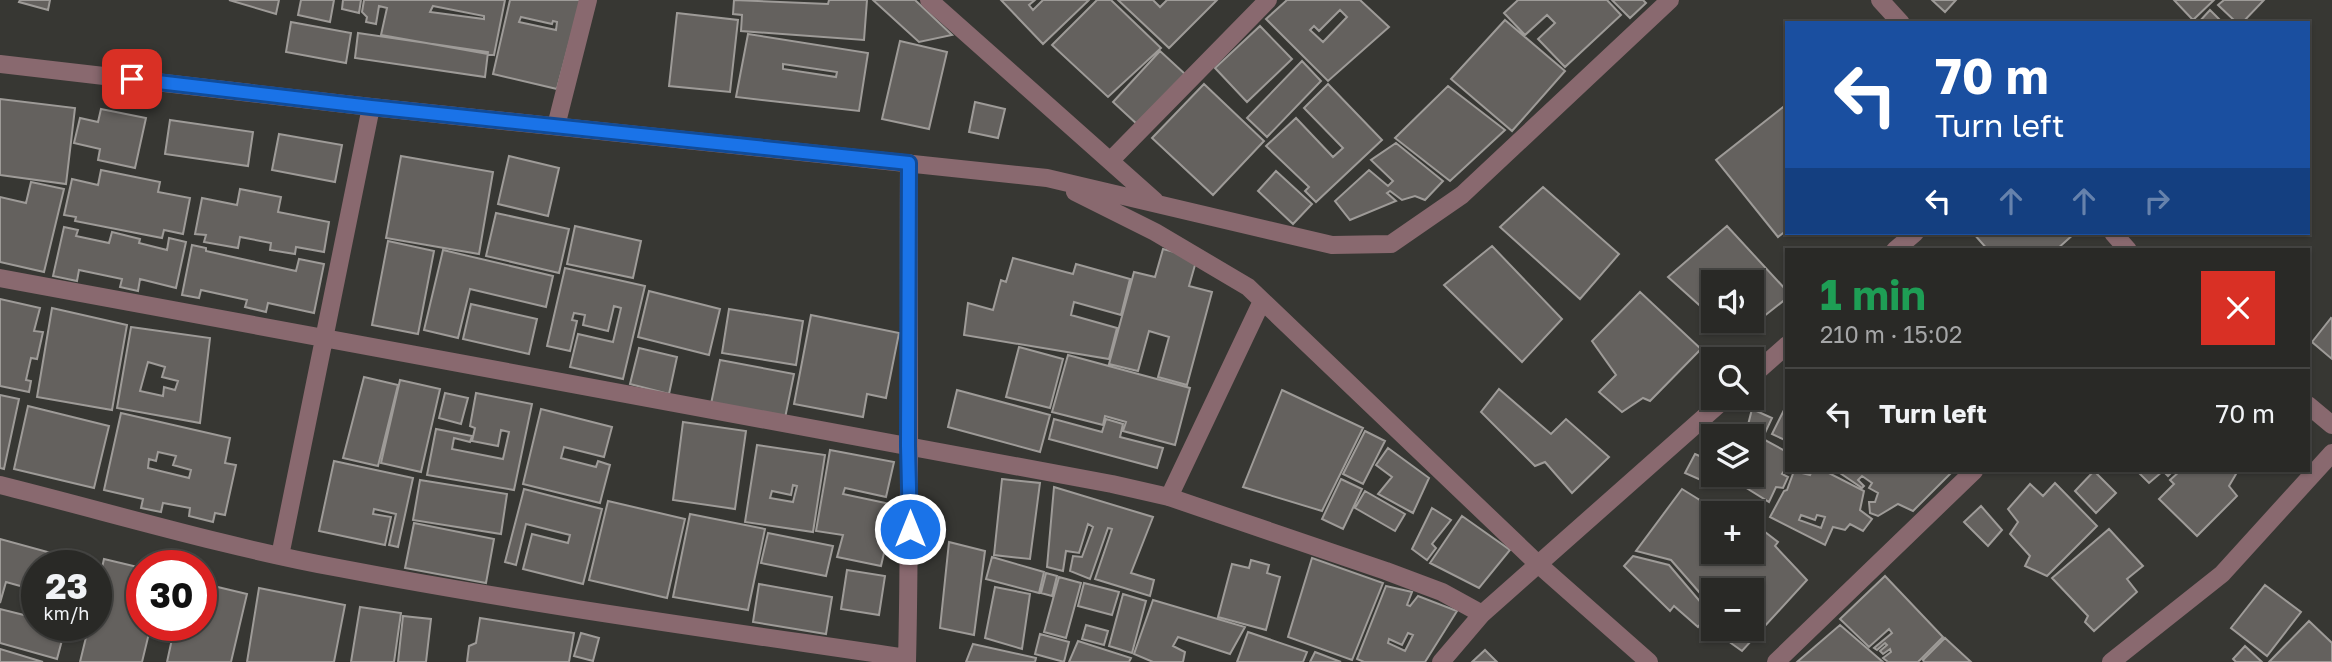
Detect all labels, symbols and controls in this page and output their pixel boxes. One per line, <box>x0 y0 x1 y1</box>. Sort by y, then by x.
text: 70 m <box>1935 46 2049 105</box>
pin <box>102 49 162 109</box>
icon: left <box>1820 49 1911 140</box>
icon: arrive <box>113 60 151 98</box>
text: Turn left <box>1935 106 2064 144</box>
icon: left <box>1919 182 1957 220</box>
icon: ahead <box>1992 182 2030 220</box>
icon: ahead <box>2065 182 2103 220</box>
icon: right <box>2138 182 2176 220</box>
text: 1 min <box>1820 269 1926 319</box>
map controls <box>1701 270 1764 641</box>
button: sound <box>1701 270 1764 333</box>
button: close <box>2201 271 2275 345</box>
text: 210 m · 15:02 <box>1820 320 1962 348</box>
button: search <box>1701 347 1764 410</box>
icon: left <box>1820 395 1858 433</box>
text: Turn left <box>1879 398 1987 429</box>
text: 70 m <box>2216 398 2275 429</box>
button: layers <box>1701 424 1764 487</box>
position arrow <box>873 492 947 566</box>
button: + <box>1701 501 1764 564</box>
speed limit sign: 30 <box>126 550 217 641</box>
text: 23 <box>45 565 88 607</box>
button: − <box>1701 578 1764 641</box>
text: km/h <box>44 602 89 624</box>

